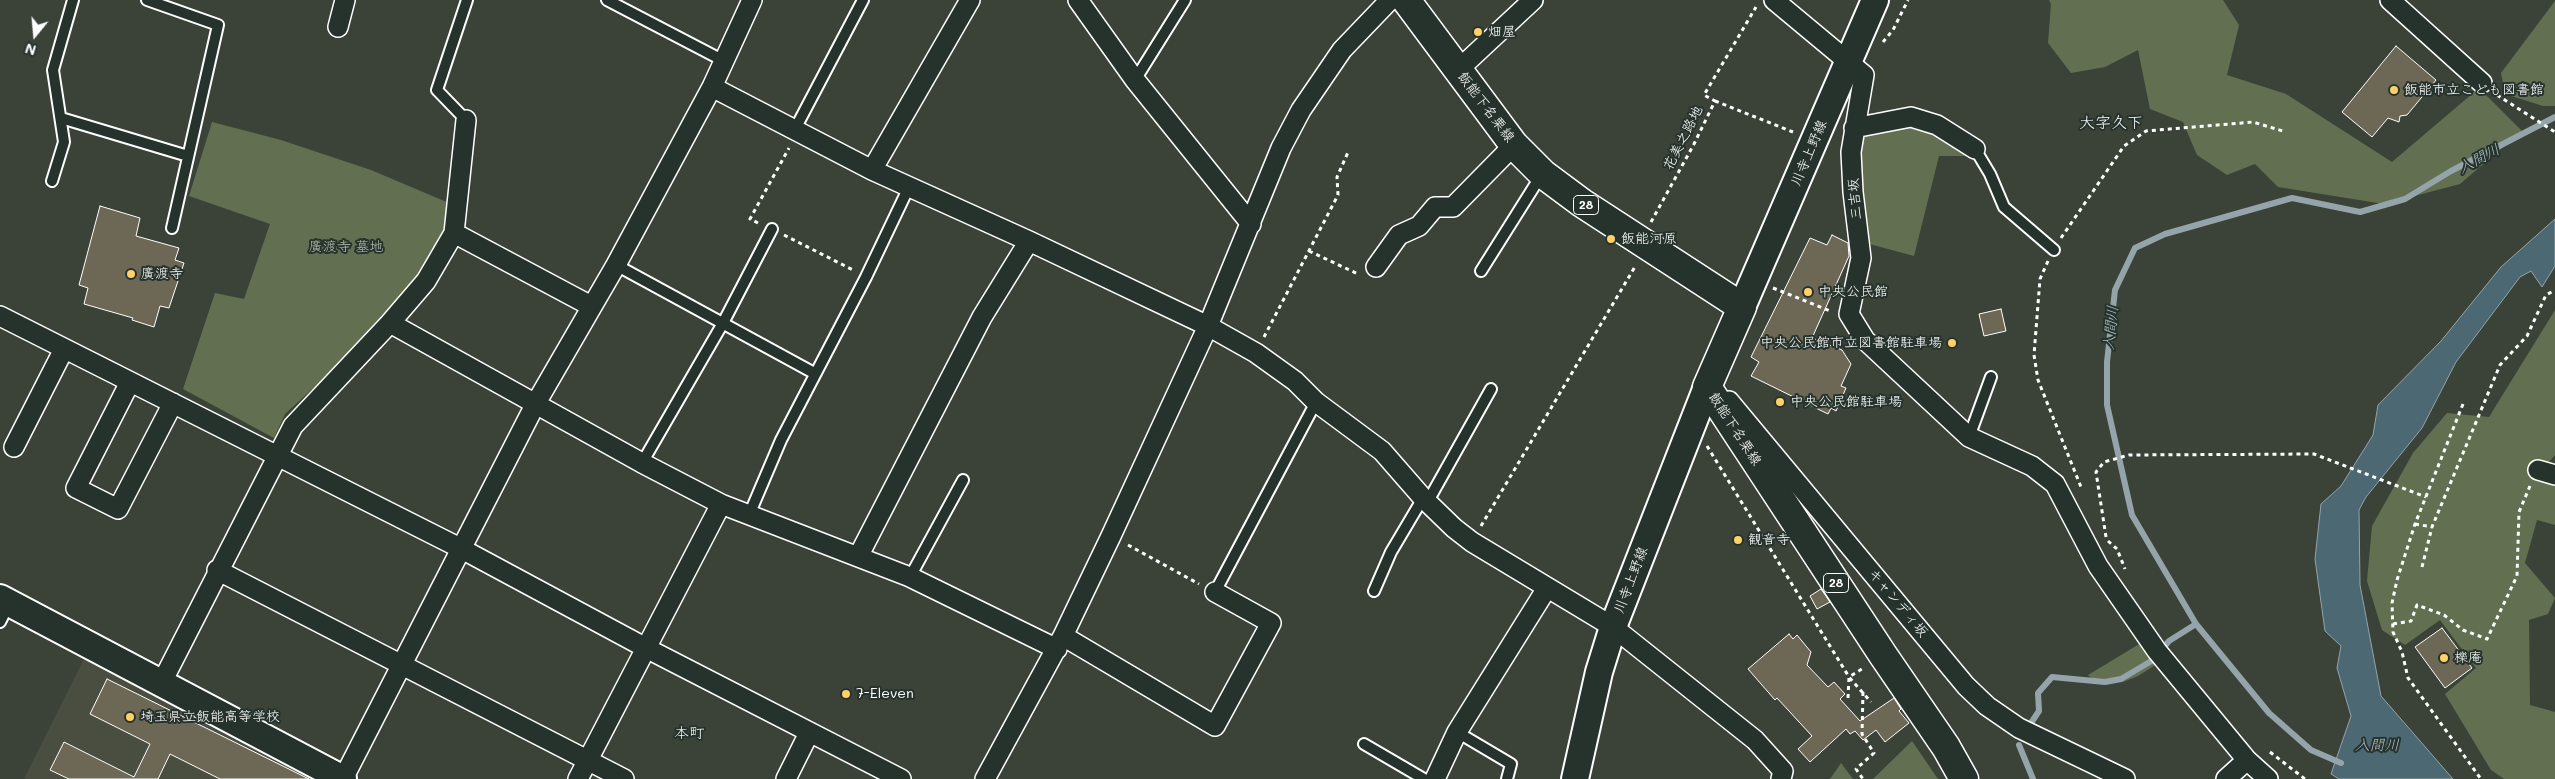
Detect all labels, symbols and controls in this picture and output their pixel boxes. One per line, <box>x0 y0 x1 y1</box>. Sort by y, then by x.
north arrow <box>10 10 60 60</box>
place label: 畑屋 <box>1488 24 1516 40</box>
marker: 畑屋 <box>1472 26 1484 38</box>
text: N <box>23 39 38 60</box>
street label: 飯能下名栗線 <box>1454 68 1518 146</box>
place label: 飯能市立こども図書館 <box>2404 82 2544 98</box>
marker: 飯能市立こども図書館 <box>2388 84 2400 96</box>
street label: 花美之路地 <box>1660 103 1706 173</box>
district label: 大字久下 <box>2079 113 2143 133</box>
street label: 川寺上野線 <box>1788 118 1830 188</box>
water label: 入間川 <box>2455 140 2503 178</box>
street label: 三吉坂 <box>1845 177 1865 221</box>
road number: 28 <box>1574 196 1598 214</box>
place label: 飯能河原 <box>1621 231 1677 247</box>
marker: 飯能河原 <box>1605 233 1617 245</box>
park label: 廣渡寺 墓地 <box>309 239 383 255</box>
place label: 廣渡寺 <box>141 266 183 282</box>
marker: 廣渡寺 <box>125 268 137 280</box>
place label: 中央公民館 <box>1818 284 1888 300</box>
marker: 中央公民館 <box>1802 286 1814 298</box>
water label: 入間川 <box>2100 305 2122 351</box>
place label: 中央公民館市立図書館駐車場 <box>1760 335 1942 351</box>
marker: 中央公民館市立図書館駐車場 <box>1946 337 1958 349</box>
street label: 飯能下名栗線 <box>1705 389 1765 469</box>
place label: 中央公民館駐車場 <box>1790 394 1902 410</box>
marker: 中央公民館駐車場 <box>1774 396 1786 408</box>
place label: 観音寺 <box>1748 532 1790 548</box>
marker: 観音寺 <box>1732 534 1744 546</box>
street label: 川寺上野線 <box>1611 544 1651 616</box>
street label: キャンディ坂 <box>1865 565 1931 641</box>
road number: 28 <box>1824 574 1848 592</box>
place label: 櫟庵 <box>2454 650 2482 666</box>
marker: 櫟庵 <box>2438 652 2450 664</box>
place label: 7-Eleven <box>856 686 914 702</box>
marker: 7-Eleven <box>840 688 852 700</box>
place label: 埼玉県立飯能高等学校 <box>140 709 280 725</box>
marker: 埼玉県立飯能高等学校 <box>124 711 136 723</box>
district label: 本町 <box>674 724 704 742</box>
water label: 入間川 <box>2355 736 2399 754</box>

